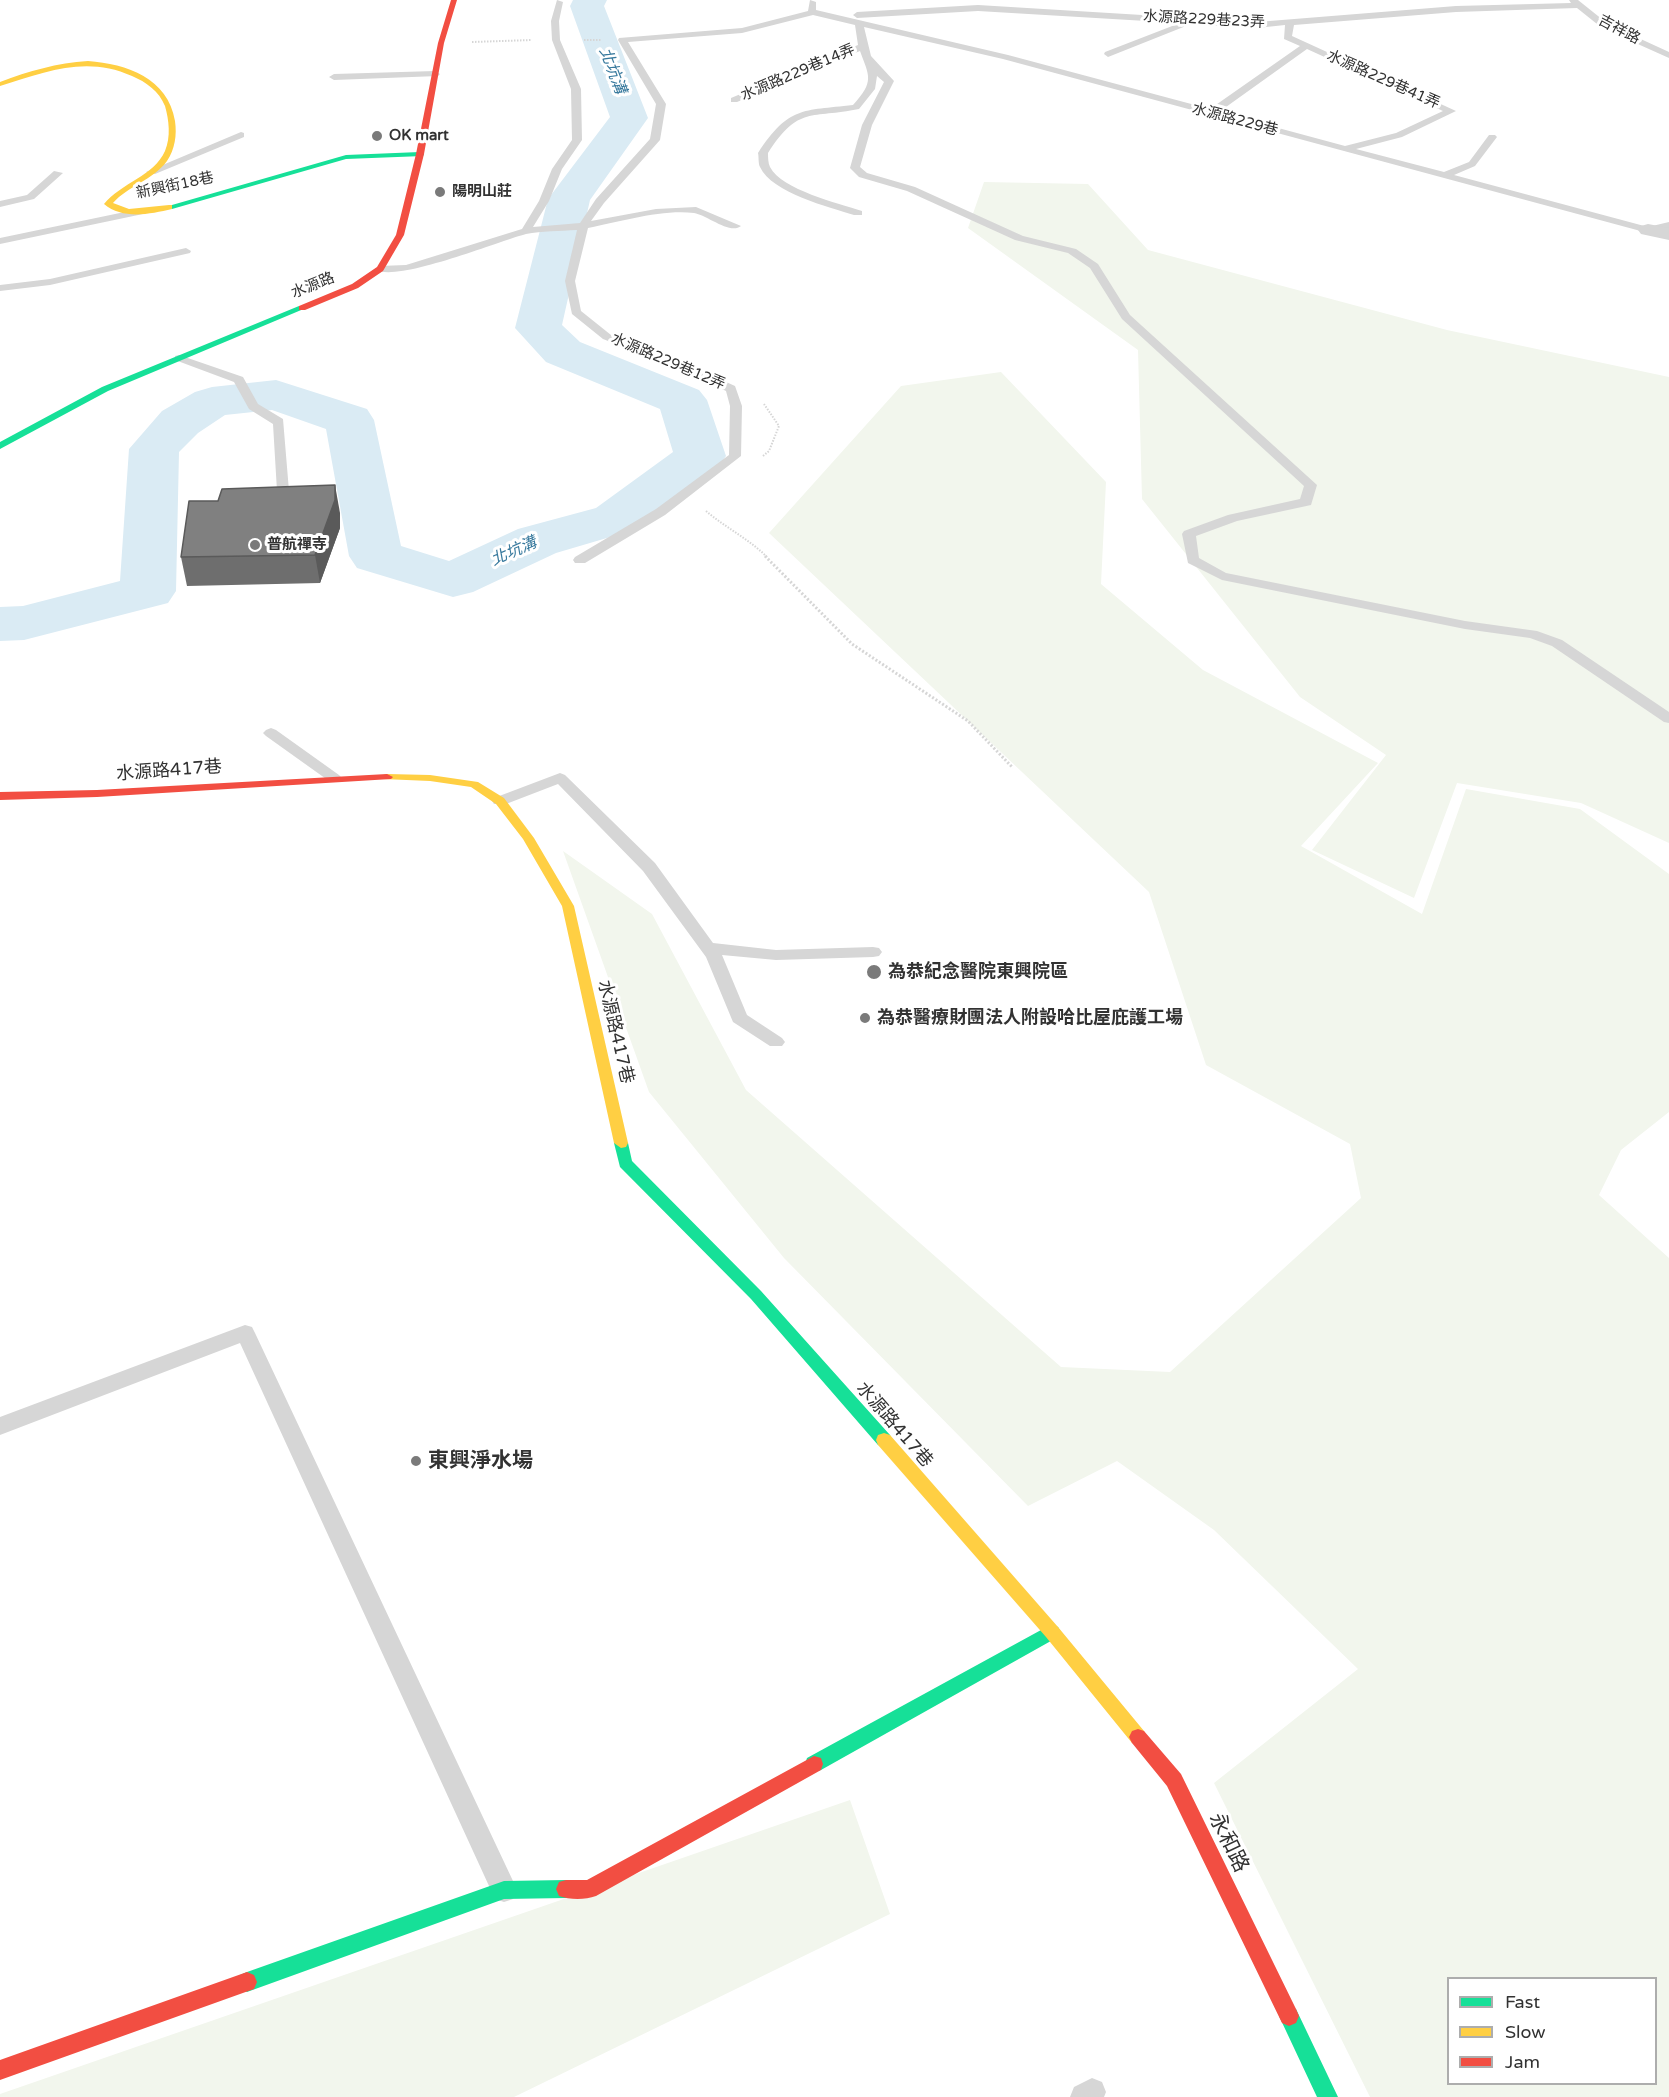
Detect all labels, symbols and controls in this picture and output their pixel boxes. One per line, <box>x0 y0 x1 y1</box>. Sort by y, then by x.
street label: 水源路229巷23弄 <box>1143 8 1265 32</box>
street label: 吉祥路 <box>1595 11 1643 49</box>
street label: 水源路229巷14弄 <box>738 41 858 105</box>
water label: 北坑溝 <box>594 45 630 97</box>
street label: 水源路229巷41弄 <box>1324 47 1442 113</box>
street label: 水源路229巷 <box>1190 100 1280 140</box>
place label: OK mart <box>389 127 449 145</box>
marker: OK mart <box>370 129 384 143</box>
street label: 新興街18巷 <box>135 169 215 203</box>
place label: 陽明山莊 <box>452 183 512 201</box>
marker: 陽明山莊 <box>433 185 447 199</box>
street label: 水源路 <box>289 269 337 303</box>
street label: 水源路229巷12弄 <box>608 330 728 394</box>
water label: 北坑溝 <box>488 533 540 571</box>
place label: 普航禪寺 <box>267 536 327 554</box>
marker: 普航禪寺 <box>248 538 262 552</box>
street label: 水源路417巷 <box>115 757 223 785</box>
place label: 為恭紀念醫院東興院區 <box>888 961 1068 983</box>
marker: 為恭紀念醫院東興院區 <box>865 963 883 981</box>
street label: 水源路417巷 <box>593 978 637 1086</box>
place label: 為恭醫療財團法人附設哈比屋庇護工場 <box>877 1007 1183 1029</box>
marker: 為恭醫療財團法人附設哈比屋庇護工場 <box>858 1011 872 1025</box>
street label: 水源路417巷 <box>851 1378 937 1472</box>
place label: 東興淨水場 <box>428 1448 533 1474</box>
marker: 東興淨水場 <box>409 1454 423 1468</box>
street label: 永和路 <box>1203 1809 1253 1877</box>
legend <box>1447 1977 1657 2085</box>
text: Fast <box>1505 1991 1540 2013</box>
text: Slow <box>1505 2021 1546 2043</box>
text: Jam <box>1505 2051 1540 2073</box>

